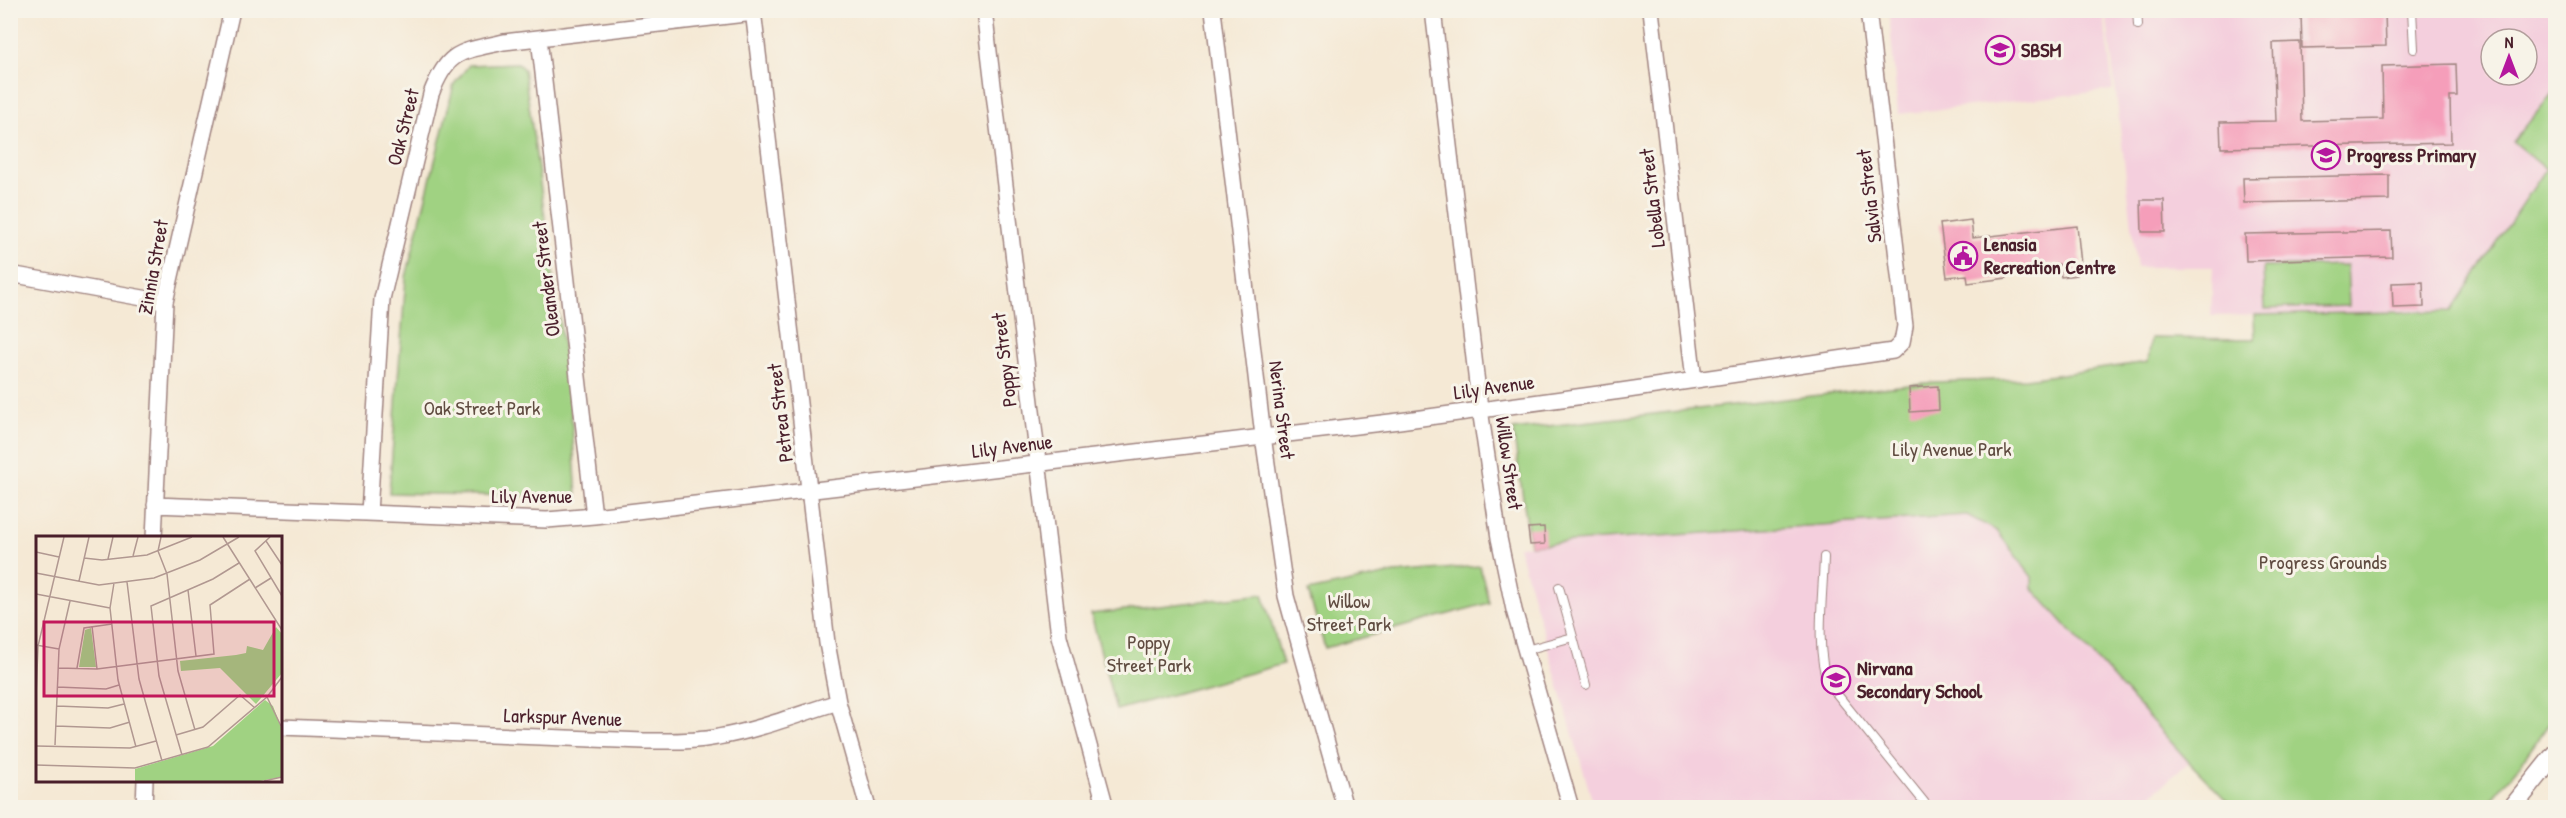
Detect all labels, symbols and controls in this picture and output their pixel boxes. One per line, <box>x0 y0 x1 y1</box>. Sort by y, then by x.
north arrow <box>2479 27 2539 87</box>
text: N <box>2505 31 2514 53</box>
school or university icon: SBSM <box>1984 34 2016 66</box>
place label: SBSM <box>2021 36 2062 63</box>
street label: Oak Street <box>380 84 425 168</box>
school or university icon: Progress Primary <box>2310 139 2342 171</box>
place label: Progress Primary <box>2347 141 2477 169</box>
street label: Lobella Street <box>1632 146 1671 249</box>
street label: Salvia Street <box>1849 147 1888 244</box>
street label: Zinnia Street <box>131 216 174 317</box>
street label: Oleander Street <box>525 219 566 338</box>
place label: Lenasia Recreation Centre <box>1984 230 2116 280</box>
public building icon: Lenasia Recreation Centre <box>1947 240 1979 272</box>
street label: Poppy Street <box>984 310 1023 409</box>
street label: Nerina Street <box>1263 359 1302 462</box>
street label: Petrea Street <box>760 361 799 464</box>
street label: Lily Avenue <box>1452 367 1536 406</box>
park label: Oak Street Park <box>424 394 540 421</box>
street label: Willow Street <box>1490 415 1530 512</box>
street label: Lily Avenue <box>970 427 1054 464</box>
park label: Lily Avenue Park <box>1892 435 2012 462</box>
street label: Lily Avenue <box>491 482 573 509</box>
inset map <box>36 536 282 782</box>
park label: Progress Grounds <box>2259 548 2387 575</box>
park label: Willow Street Park <box>1307 587 1391 637</box>
park label: Poppy Street Park <box>1107 628 1191 678</box>
place label: Nirvana Secondary School <box>1857 654 1983 705</box>
school or university icon: Nirvana Secondary School <box>1820 664 1852 696</box>
street label: Larkspur Avenue <box>503 701 623 732</box>

